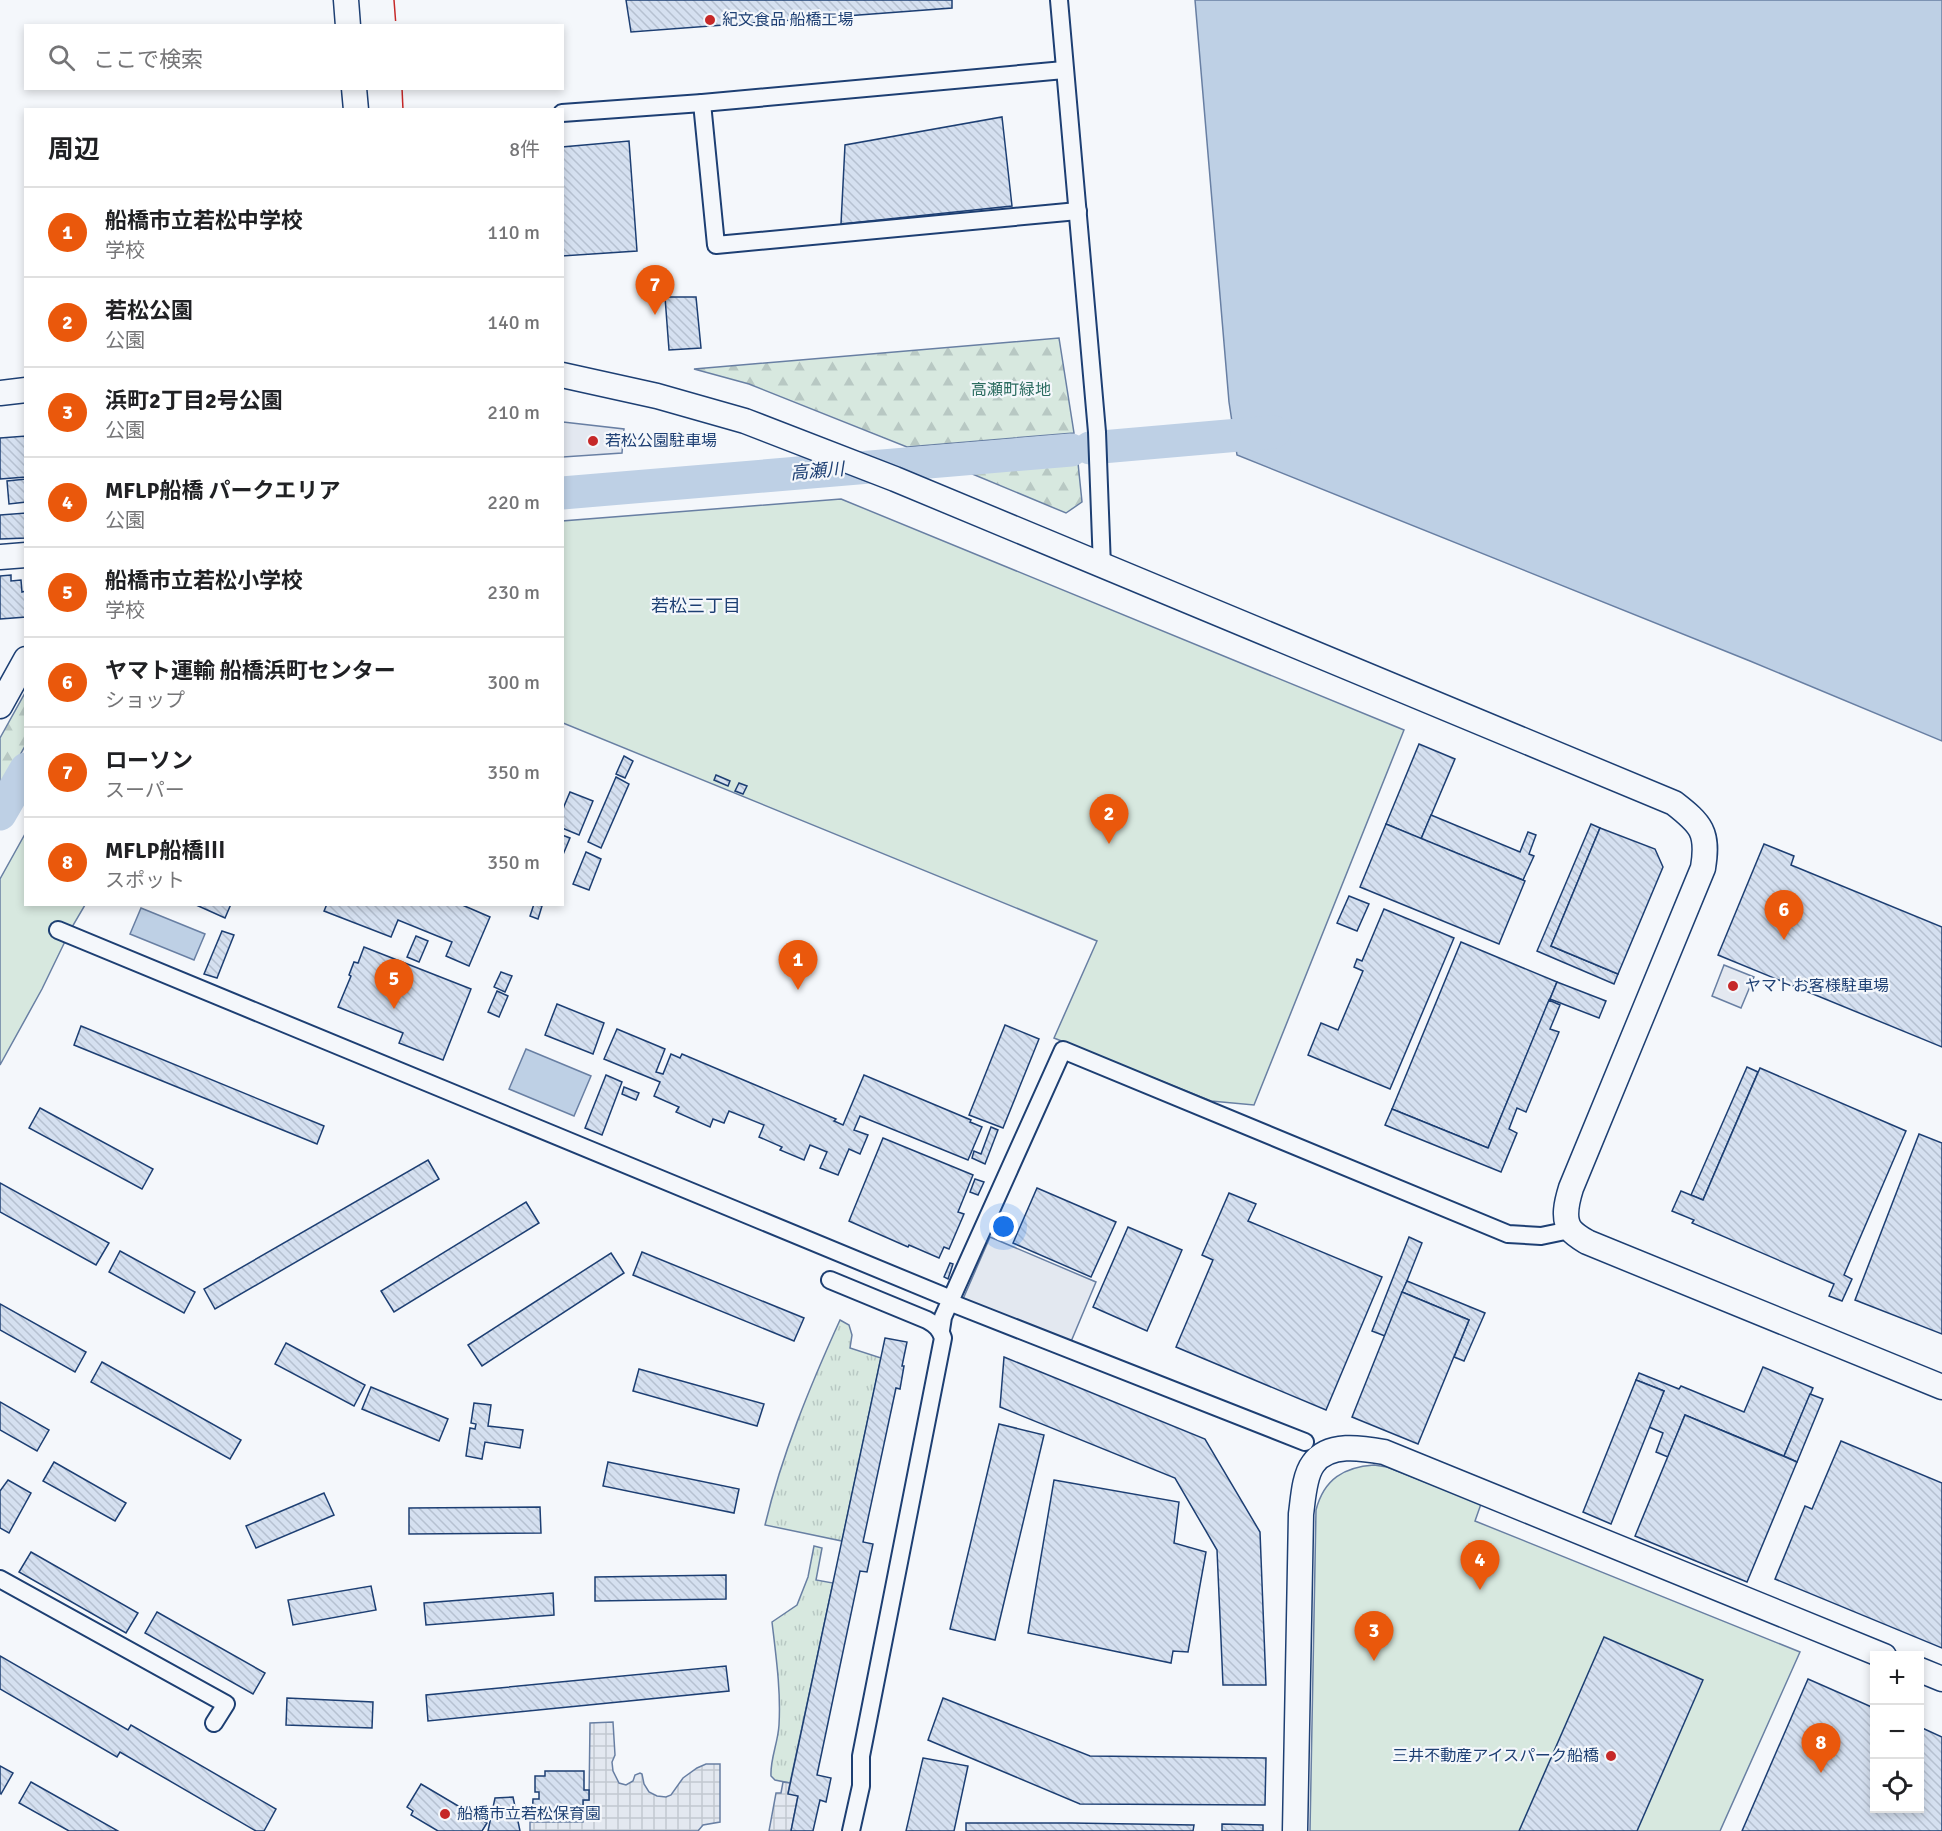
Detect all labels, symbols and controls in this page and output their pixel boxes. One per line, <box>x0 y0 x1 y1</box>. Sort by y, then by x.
place label: 紀文食品 船橋工場 <box>722 10 854 30</box>
marker: 紀文食品 船橋工場 <box>703 13 717 27</box>
search box <box>24 24 564 90</box>
icon: search <box>45 41 78 74</box>
text: ここで検索 <box>93 46 203 73</box>
text: 周辺 <box>48 134 100 166</box>
text: 8件 <box>509 137 540 162</box>
text: 船橋市立若松中学校 <box>105 207 303 234</box>
text: 1 <box>62 220 73 245</box>
text: 110 m <box>487 220 540 245</box>
text: 学校 <box>105 238 145 263</box>
pin: 7 <box>636 266 674 315</box>
text: 若松公園 <box>105 297 193 324</box>
text: 2 <box>62 310 73 335</box>
text: 140 m <box>487 310 540 335</box>
text: 公園 <box>105 328 145 353</box>
park label: 高瀬町緑地 <box>971 380 1051 400</box>
text: 浜町2丁目2号公園 <box>105 387 283 414</box>
text: 3 <box>62 400 73 425</box>
text: 210 m <box>487 400 540 425</box>
text: 公園 <box>105 418 145 443</box>
place label: 若松公園駐車場 <box>605 431 717 451</box>
marker: 若松公園駐車場 <box>586 434 600 448</box>
water label: 高瀬川 <box>789 458 847 484</box>
text: MFLP船橋 パークエリア <box>105 477 340 504</box>
text: 4 <box>62 490 73 515</box>
text: 220 m <box>487 490 540 515</box>
text: 公園 <box>105 508 145 533</box>
text: 船橋市立若松小学校 <box>105 567 303 594</box>
text: 5 <box>62 580 73 605</box>
text: 230 m <box>487 580 540 605</box>
district label: 若松三丁目 <box>651 595 741 617</box>
text: 学校 <box>105 598 145 623</box>
text: ヤマト運輸 船橋浜町センター <box>105 657 396 684</box>
text: 6 <box>62 670 73 695</box>
text: 300 m <box>487 670 540 695</box>
text: ショップ <box>105 688 185 713</box>
text: ローソン <box>105 747 193 774</box>
text: 7 <box>62 760 73 785</box>
text: 350 m <box>487 760 540 785</box>
text: スーパー <box>105 778 185 803</box>
pin: 2 <box>1090 794 1128 844</box>
text: MFLP船橋Ⅲ <box>105 837 226 864</box>
text: 8 <box>62 850 73 875</box>
text: 350 m <box>487 850 540 875</box>
text: スポット <box>105 868 185 893</box>
pin: 6 <box>1764 890 1804 940</box>
pin: 1 <box>778 940 818 990</box>
pin: 5 <box>374 960 414 1009</box>
place label: ヤマトお客様駐車場 <box>1745 976 1889 996</box>
marker: ヤマトお客様駐車場 <box>1726 979 1740 993</box>
your location <box>989 1212 1018 1241</box>
pin: 4 <box>1460 1540 1500 1590</box>
pin: 3 <box>1354 1612 1394 1661</box>
map controls <box>1870 1651 1924 1813</box>
button: + <box>1870 1651 1924 1705</box>
button: − <box>1870 1705 1924 1759</box>
pin: 8 <box>1802 1724 1840 1773</box>
place label: 三井不動産アイスパーク船橋 <box>1392 1746 1599 1766</box>
marker: 三井不動産アイスパーク船橋 <box>1604 1749 1618 1763</box>
button: locate <box>1870 1759 1924 1813</box>
place label: 船橋市立若松保育園 <box>457 1804 601 1824</box>
marker: 船橋市立若松保育園 <box>438 1807 452 1821</box>

